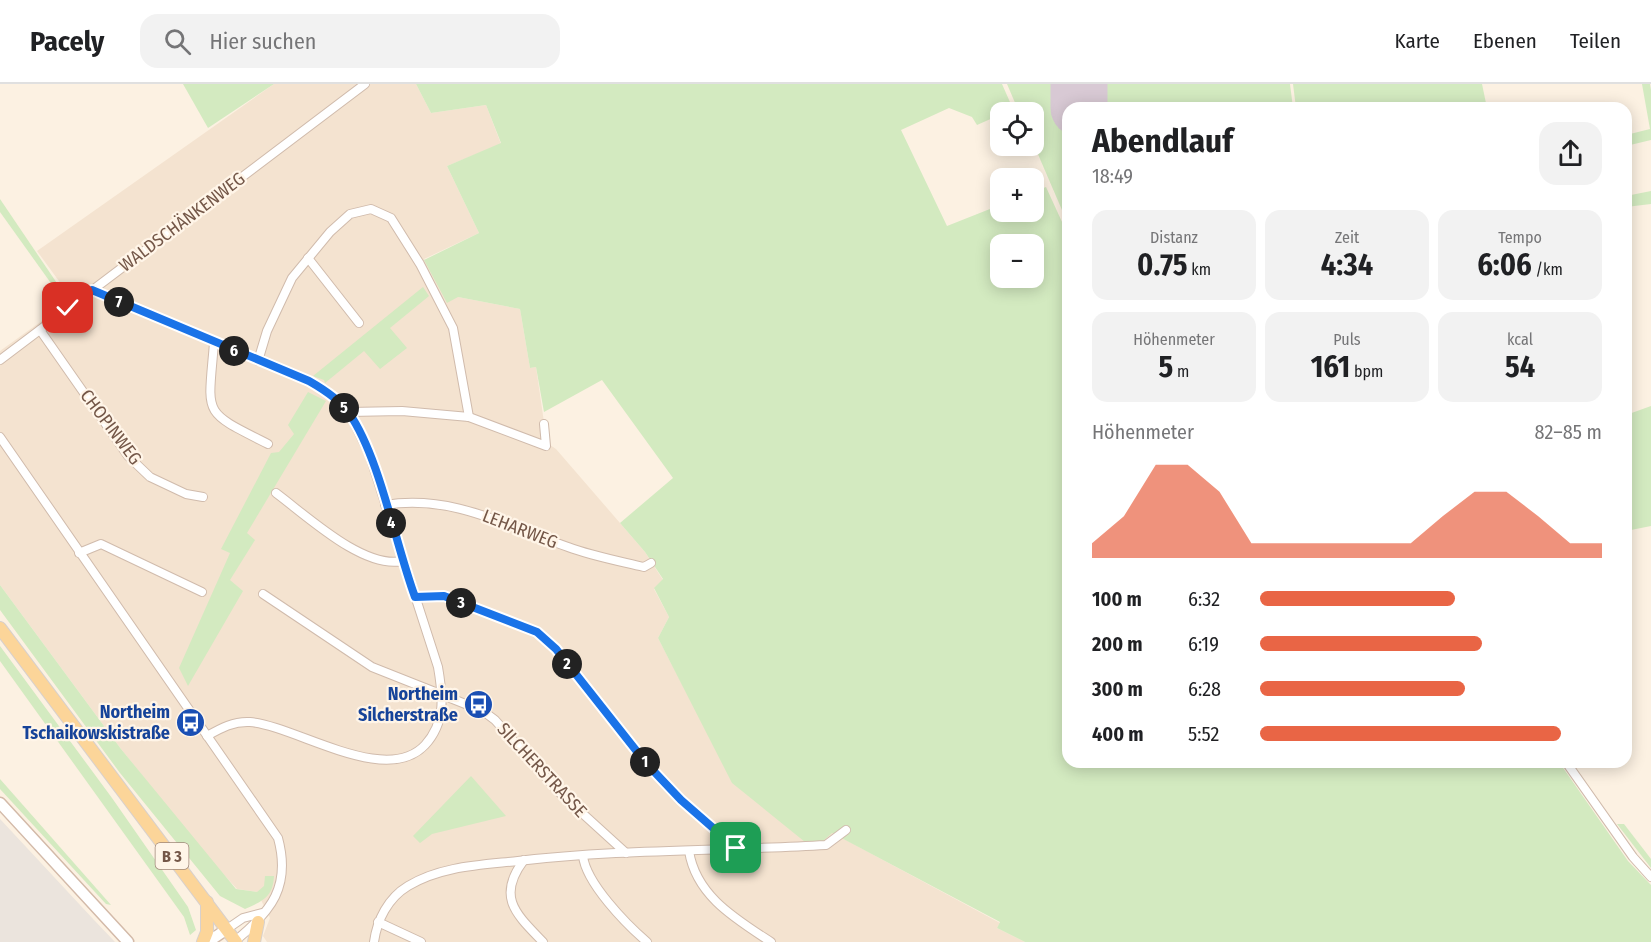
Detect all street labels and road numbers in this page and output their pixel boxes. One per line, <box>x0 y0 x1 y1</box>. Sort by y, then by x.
street label: WALDSCHÄNKENWEG <box>115 168 249 276</box>
street label: CHOPINWEG <box>76 385 146 469</box>
street label: LEHARWEG <box>479 505 561 553</box>
street label: SILCHERSTRASSE <box>493 718 591 822</box>
road number: B 3 <box>156 843 188 869</box>

